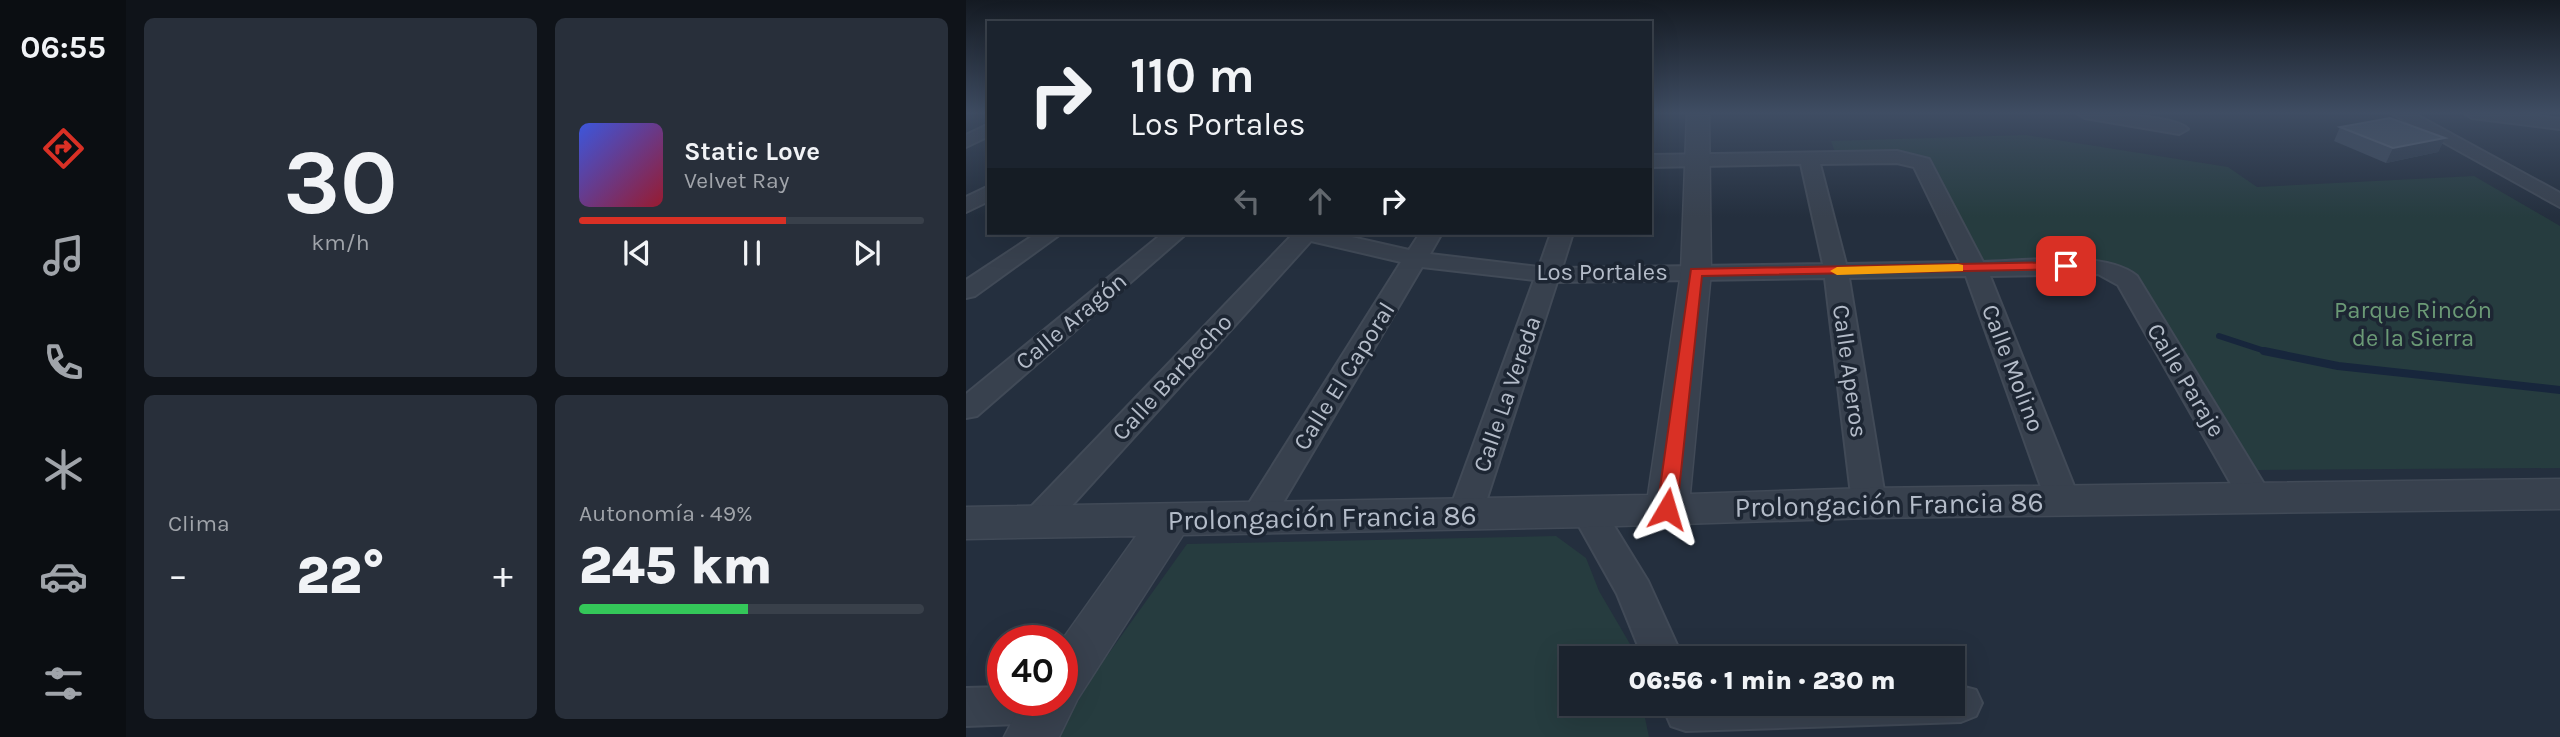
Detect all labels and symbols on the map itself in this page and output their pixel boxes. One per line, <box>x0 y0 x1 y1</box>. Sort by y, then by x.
pin <box>2036 236 2096 296</box>
street label: Los Portales <box>1536 258 1668 286</box>
street label: Calle Aragón <box>1010 266 1132 376</box>
park label: Parque Rincón de la Sierra <box>2334 296 2492 352</box>
street label: Calle El Caporal <box>1287 297 1401 455</box>
street label: Calle Molino <box>1976 300 2050 436</box>
street label: Calle Aperos <box>1827 303 1873 439</box>
street label: Calle Barbecho <box>1106 308 1238 446</box>
street label: Calle La Vereda <box>1467 312 1547 476</box>
street label: Calle Paraje <box>2141 318 2231 442</box>
position arrow <box>1630 472 1704 546</box>
street label: Prolongación Francia 86 <box>1734 485 2044 524</box>
street label: Prolongación Francia 86 <box>1167 498 1477 537</box>
speed limit sign: 40 <box>987 625 1078 716</box>

